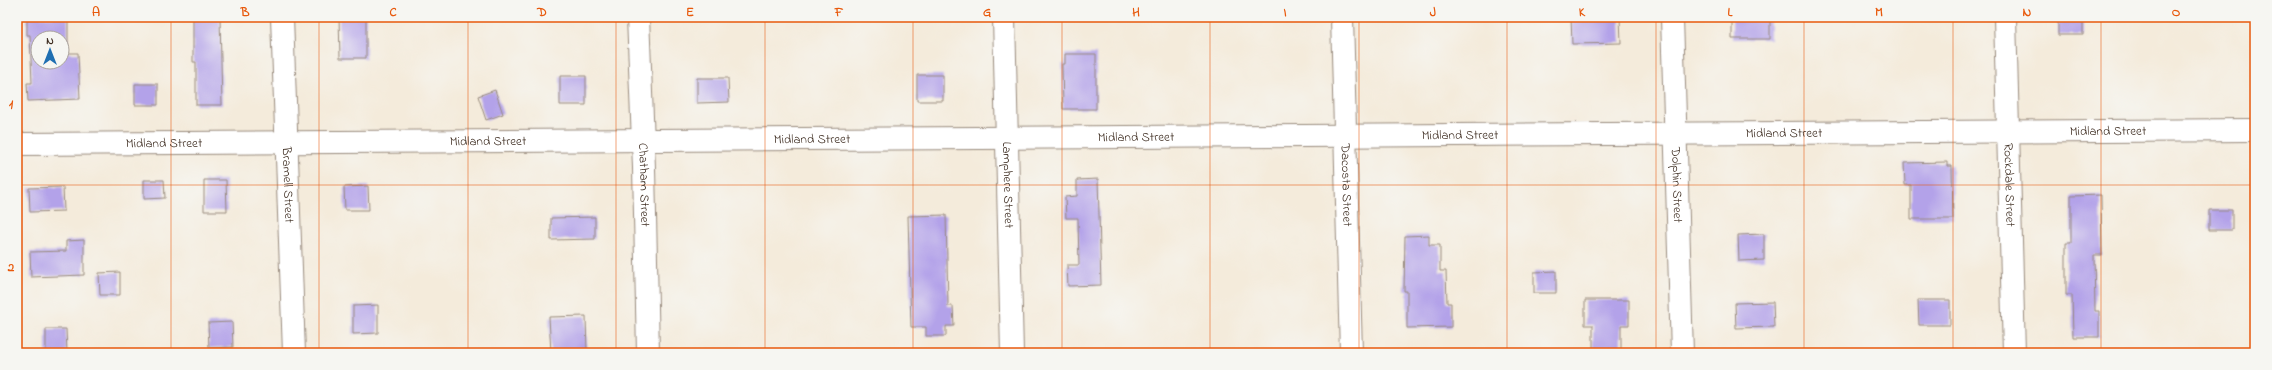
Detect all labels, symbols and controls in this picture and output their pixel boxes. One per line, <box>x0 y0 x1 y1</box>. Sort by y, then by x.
text: A <box>92 3 100 22</box>
text: B <box>240 3 250 22</box>
text: C <box>389 3 397 22</box>
text: D <box>536 3 547 22</box>
text: E <box>686 3 694 22</box>
text: F <box>834 3 844 22</box>
text: G <box>983 3 991 22</box>
text: H <box>1132 3 1140 22</box>
text: I <box>1283 3 1287 22</box>
text: J <box>1430 3 1436 22</box>
text: K <box>1579 3 1586 22</box>
text: L <box>1728 3 1734 22</box>
text: M <box>1875 3 1883 22</box>
text: N <box>2023 3 2032 22</box>
text: O <box>2172 3 2181 22</box>
north arrow <box>30 30 70 70</box>
text: N <box>46 33 54 49</box>
text: 1 <box>9 95 14 114</box>
street label: Midland Street <box>2070 121 2147 141</box>
street label: Midland Street <box>1746 123 1823 143</box>
street label: Midland Street <box>1422 125 1499 145</box>
street label: Midland Street <box>1098 127 1175 147</box>
street label: Midland Street <box>774 129 851 149</box>
street label: Midland Street <box>450 131 527 151</box>
street label: Midland Street <box>126 133 203 153</box>
street label: Lamphere Street <box>997 141 1019 229</box>
street label: Chatham Street <box>634 142 655 228</box>
street label: Dacosta Street <box>1336 142 1357 227</box>
street label: Rockdale Street <box>1999 143 2020 228</box>
street label: Bramell Street <box>277 146 299 224</box>
street label: Dolphin Street <box>1666 146 1688 224</box>
text: 2 <box>7 258 15 277</box>

